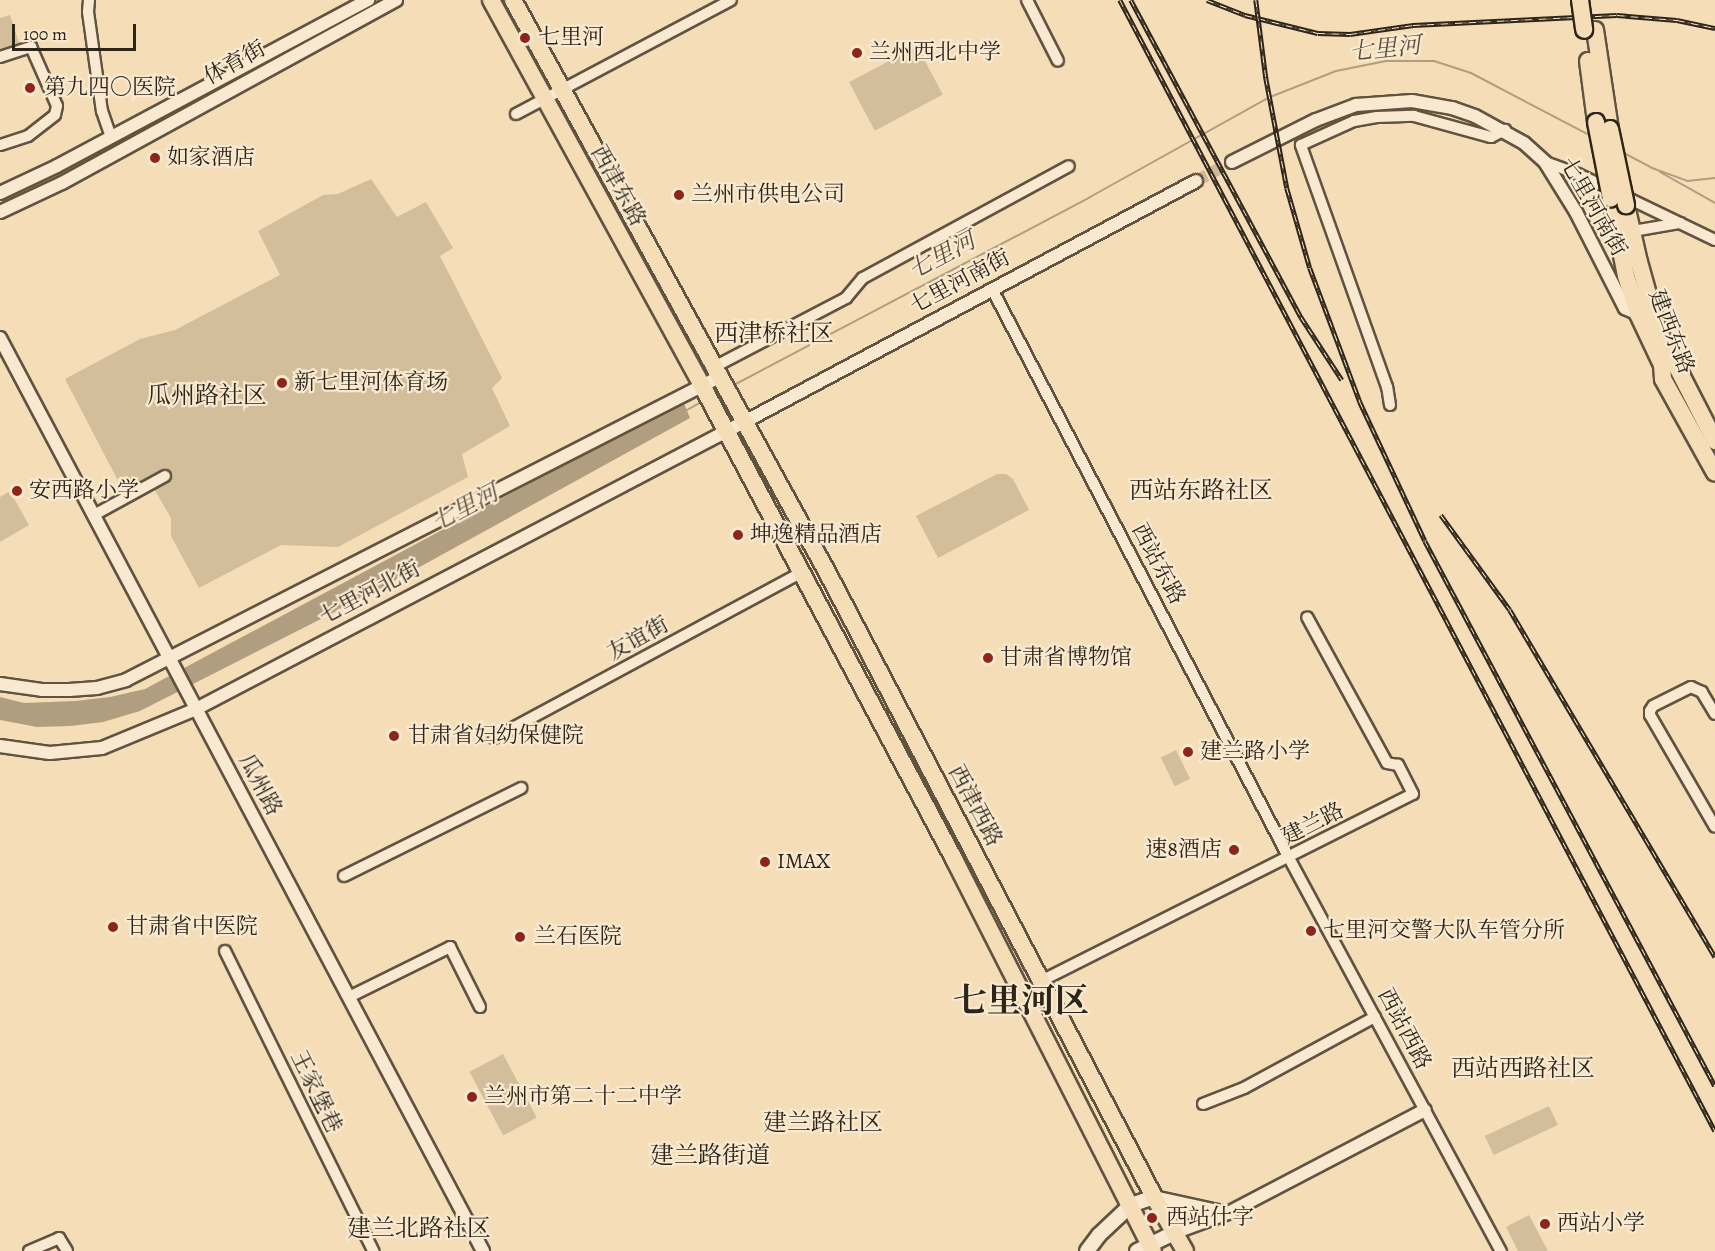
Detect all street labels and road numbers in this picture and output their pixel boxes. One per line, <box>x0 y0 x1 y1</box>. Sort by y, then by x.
street label: 体育街 <box>200 35 270 91</box>
street label: 西津东路 <box>585 141 651 231</box>
street label: 七里河南街 <box>1554 153 1632 261</box>
street label: 七里河南街 <box>905 245 1015 319</box>
street label: 建西东路 <box>1643 286 1699 378</box>
street label: 西站东路 <box>1126 519 1190 609</box>
street label: 七里河北街 <box>315 556 425 630</box>
street label: 友谊街 <box>603 611 673 667</box>
street label: 瓜州路 <box>233 750 287 820</box>
street label: 西津西路 <box>943 761 1007 851</box>
street label: 建兰路 <box>1278 797 1348 851</box>
street label: 西站西路 <box>1372 984 1436 1074</box>
street label: 王家堡巷 <box>285 1047 347 1137</box>

